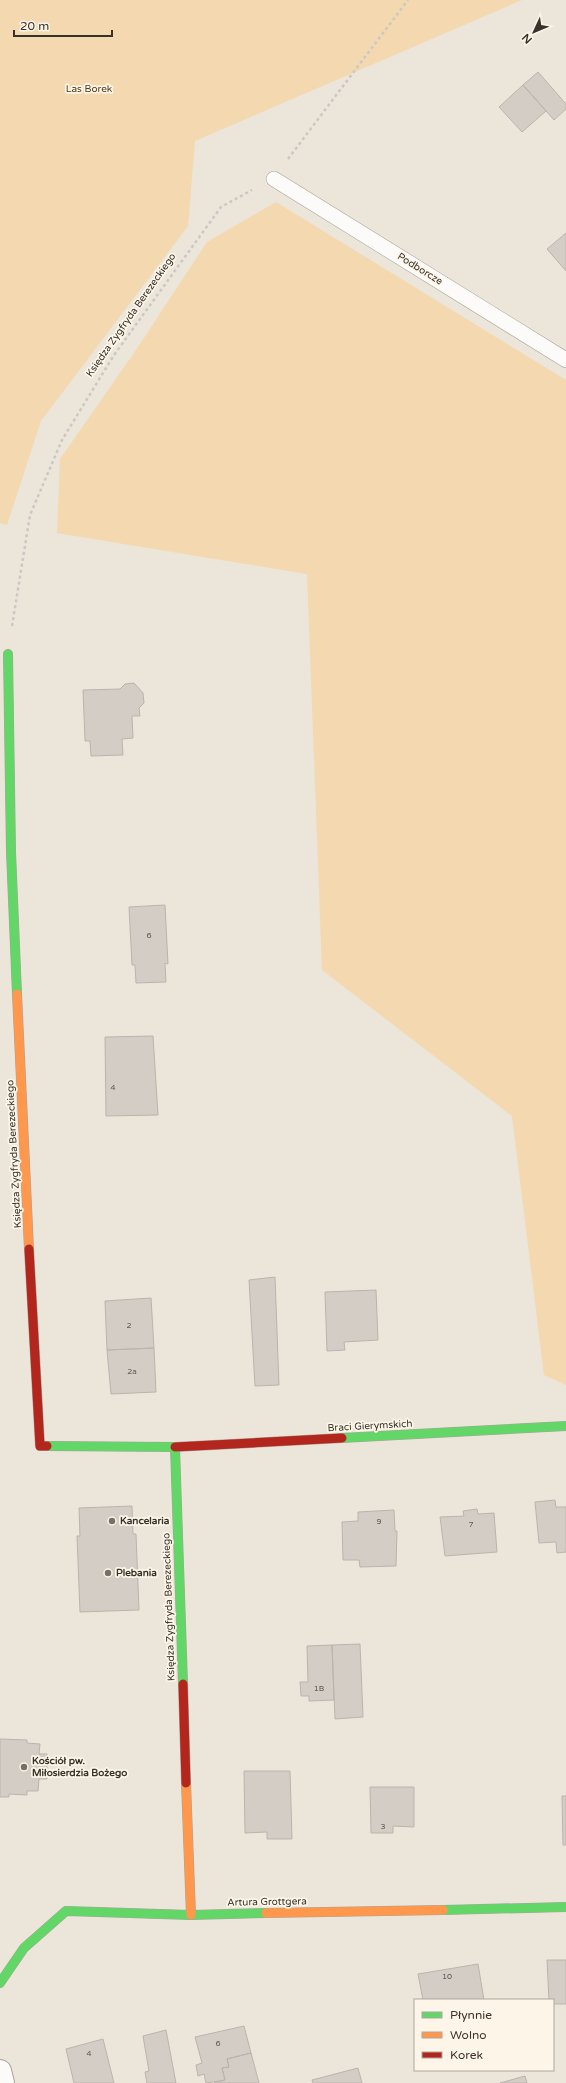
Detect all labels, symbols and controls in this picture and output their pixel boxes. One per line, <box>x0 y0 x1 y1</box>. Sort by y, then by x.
scale bar <box>14 12 112 38</box>
north arrow <box>514 12 554 52</box>
text: 20 m <box>20 19 49 33</box>
text: N <box>519 31 535 46</box>
park label: Las Borek <box>66 83 113 95</box>
street label: Podborcze <box>395 250 445 288</box>
street label: Księdza Zygfryda Berezeckiego <box>84 251 178 379</box>
house number: 6 <box>146 931 152 940</box>
street label: Księdza Zygfryda Berezeckiego <box>4 1080 24 1228</box>
house number: 4 <box>110 1083 116 1092</box>
house number: 2 <box>126 1321 132 1330</box>
house number: 2a <box>127 1367 137 1376</box>
street label: Braci Gierymskich <box>327 1418 413 1434</box>
place label: Kancelaria <box>120 1515 170 1527</box>
marker: Kancelaria <box>107 1516 117 1526</box>
house number: 9 <box>376 1517 382 1526</box>
house number: 7 <box>468 1520 474 1529</box>
street label: Księdza Zygfryda Berezeckiego <box>160 1533 178 1681</box>
place label: Plebania <box>116 1567 157 1579</box>
marker: Plebania <box>103 1568 113 1578</box>
house number: 1B <box>314 1684 325 1693</box>
place label: Kościół pw. Miłosierdzia Bożego <box>32 1755 127 1779</box>
marker: Kościół pw. Miłosierdzia Bożego <box>19 1762 29 1772</box>
house number: 3 <box>380 1822 386 1831</box>
street label: Artura Grottgera <box>227 1895 307 1909</box>
house number: 10 <box>442 1972 452 1981</box>
legend <box>414 1999 554 2071</box>
text: Płynnie <box>450 2008 492 2022</box>
text: Wolno <box>450 2028 486 2042</box>
house number: 6 <box>215 2039 221 2048</box>
text: Korek <box>450 2048 484 2062</box>
house number: 4 <box>86 2049 92 2058</box>

